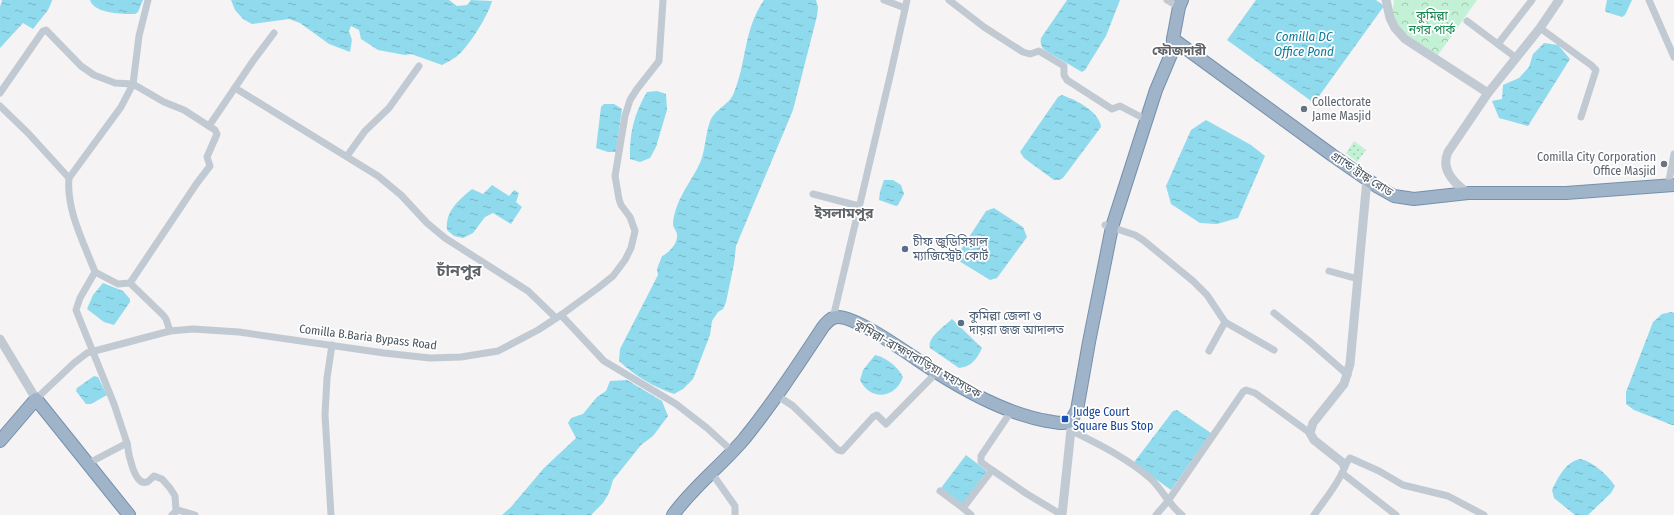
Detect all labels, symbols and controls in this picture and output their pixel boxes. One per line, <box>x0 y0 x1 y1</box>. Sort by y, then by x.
park label: কুমিল্লা নগর পার্ক <box>1408 8 1456 37</box>
water label: Comilla DC Office Pond <box>1274 29 1334 59</box>
district label: ফৌজদারী <box>1152 43 1206 58</box>
place label: Collectorate Jame Masjid <box>1312 95 1371 123</box>
marker: Collectorate Jame Masjid <box>1299 104 1309 114</box>
street label: গ্র্যান্ড ট্রাঙ্ক রোড <box>1328 148 1397 200</box>
place label: Comilla City Corporation Office Masjid <box>1537 150 1656 178</box>
marker: Comilla City Corporation Office Masjid <box>1659 159 1669 169</box>
district label: ইসলামপুর <box>814 205 874 222</box>
place label: চীফ জুডিসিয়াল ম্যাজিস্ট্রেট কোর্ট <box>912 234 989 263</box>
marker: চীফ জুডিসিয়াল ম্যাজিস্ট্রেট কোর্ট <box>900 244 910 254</box>
district label: চাঁনপুর <box>436 261 482 281</box>
place label: কুমিল্লা জেলা ও দায়রা জজ আদালত <box>968 308 1065 337</box>
street label: কুমিল্লা–ব্রাহ্মণবাড়িয়া মহাসড়ক <box>851 316 984 402</box>
marker: কুমিল্লা জেলা ও দায়রা জজ আদালত <box>956 318 966 328</box>
street label: Comilla B.Baria Bypass Road <box>298 322 438 352</box>
place label: Judge Court Square Bus Stop <box>1073 405 1153 433</box>
marker: Judge Court Square Bus Stop <box>1060 414 1070 424</box>

